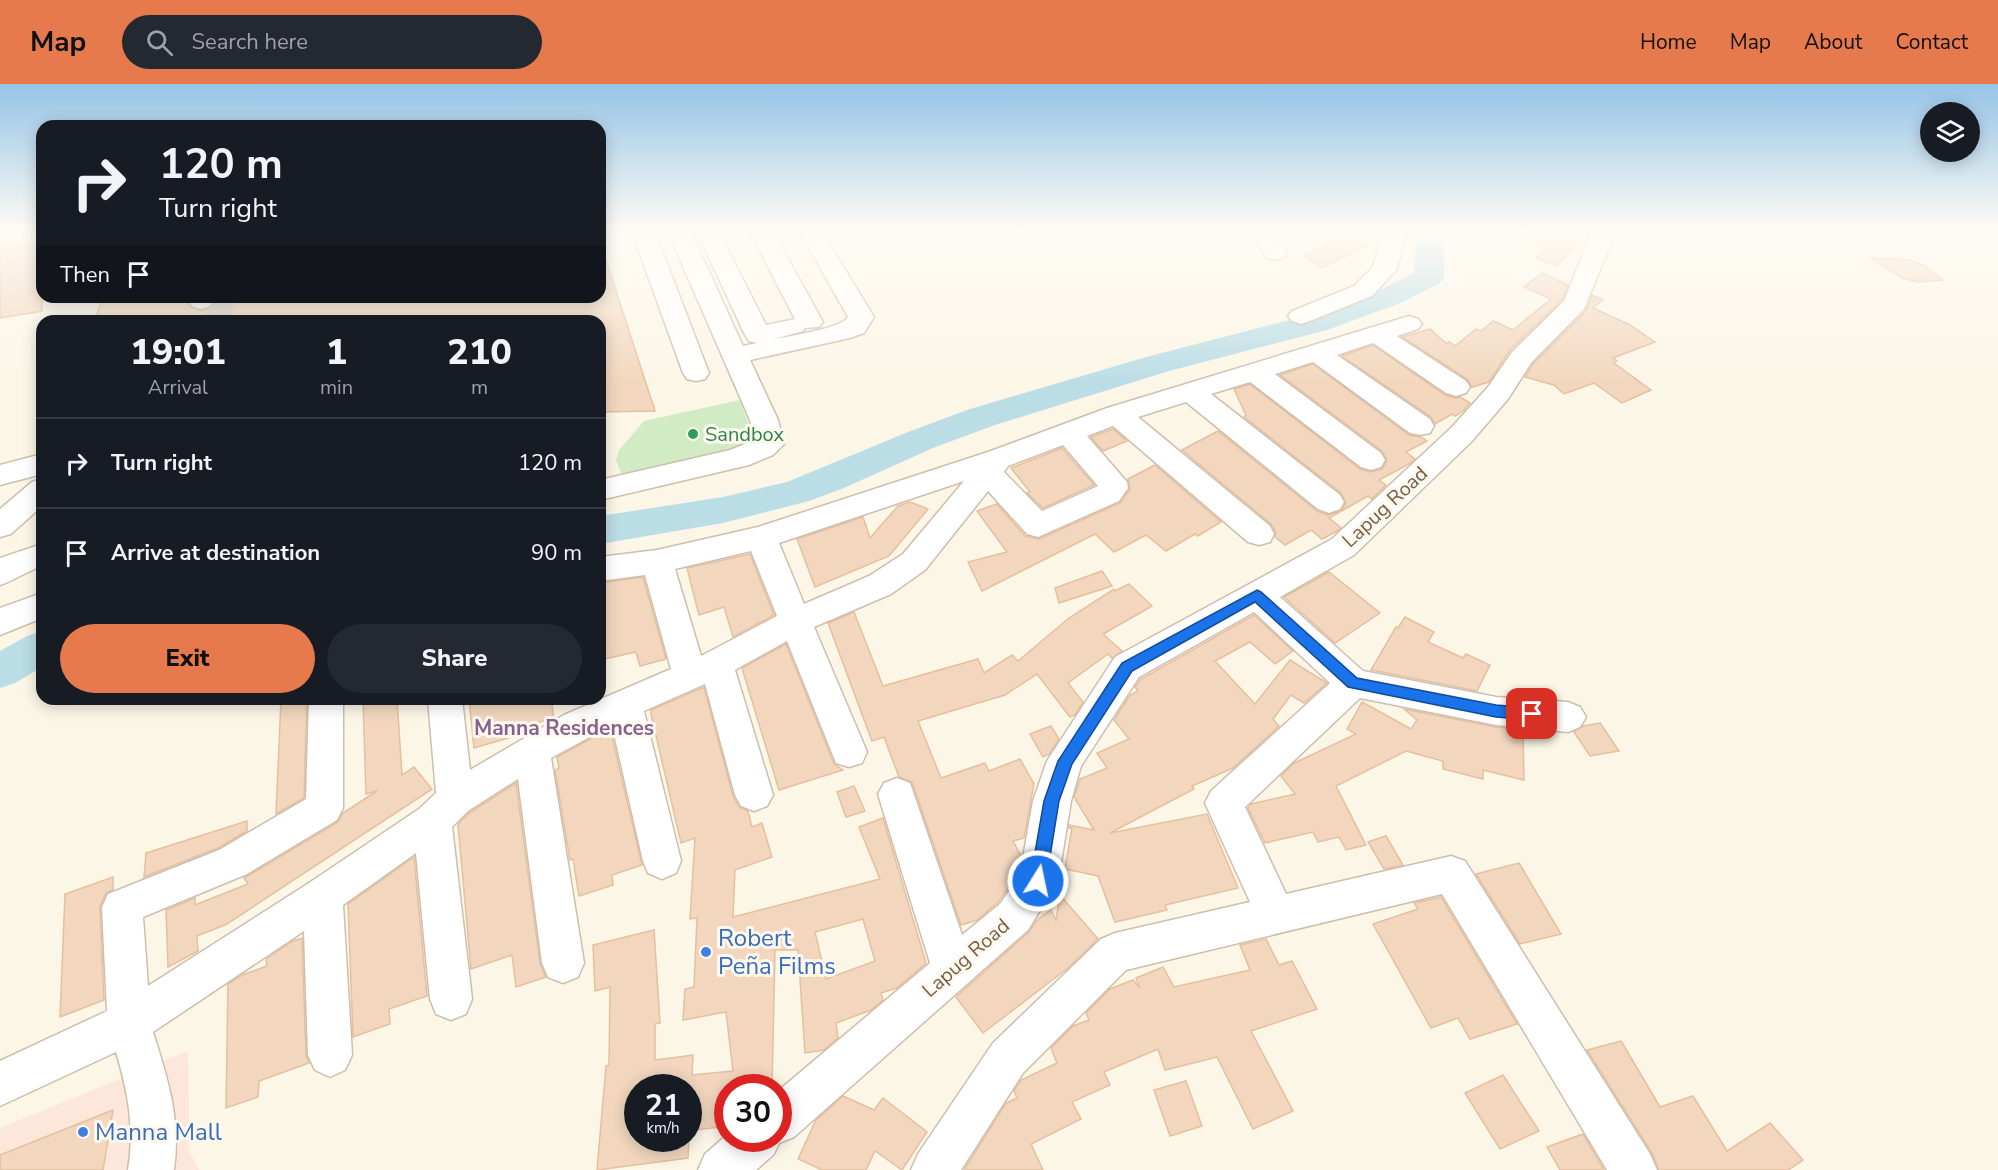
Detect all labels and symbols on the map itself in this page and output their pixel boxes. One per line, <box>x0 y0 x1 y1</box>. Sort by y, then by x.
place label: Sandbox <box>705 421 784 448</box>
marker: Sandbox <box>686 427 700 441</box>
street label: Lapug Road <box>1336 460 1434 554</box>
pin <box>1506 688 1557 739</box>
district label: Manna Residences <box>474 714 654 742</box>
position arrow <box>1006 849 1070 913</box>
street label: Lapug Road <box>916 912 1016 1004</box>
place label: Robert Peña Films <box>718 922 836 982</box>
marker: Robert Peña Films <box>699 945 713 959</box>
speed limit sign: 30 <box>714 1074 792 1152</box>
place label: Manna Mall <box>95 1116 222 1148</box>
marker: Manna Mall <box>76 1125 90 1139</box>

